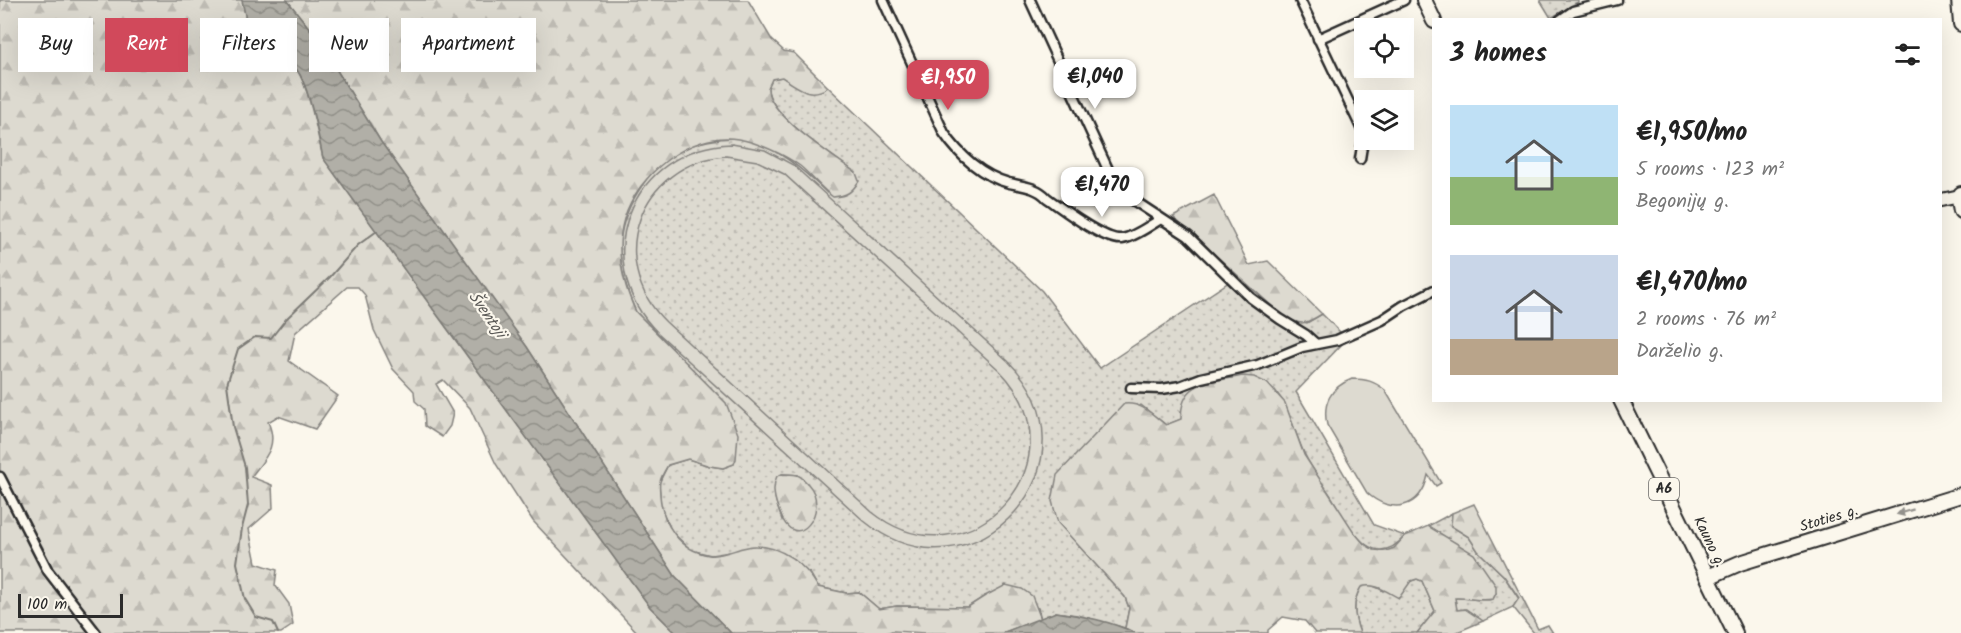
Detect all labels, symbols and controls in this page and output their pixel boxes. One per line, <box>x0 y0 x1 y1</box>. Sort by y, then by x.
chip: Buy <box>18 18 93 72</box>
chip: Rent <box>105 18 188 72</box>
chip: Filters <box>200 18 297 72</box>
chip: New <box>309 18 389 72</box>
chip: Apartment <box>401 18 536 72</box>
map controls <box>1354 18 1414 150</box>
button: locate <box>1354 18 1414 78</box>
text: 3 homes <box>1450 33 1547 75</box>
icon: filters <box>1891 38 1924 71</box>
pin: €1,040 <box>1046 59 1144 110</box>
pin: €1,950 <box>899 60 997 111</box>
text: €1,040 <box>1067 62 1123 94</box>
text: €1,950 <box>921 63 975 95</box>
button: layers <box>1354 90 1414 150</box>
text: €1,950/mo <box>1636 112 1747 154</box>
icon: home <box>1498 129 1570 201</box>
text: 5 rooms · 123 m² <box>1636 154 1784 186</box>
pin: €1,470 <box>1053 167 1151 218</box>
text: €1,470 <box>1075 170 1129 202</box>
text: Begonijų g. <box>1636 186 1729 218</box>
text: €1,470/mo <box>1636 262 1747 304</box>
icon: home <box>1498 279 1570 351</box>
water label: Šventoji <box>462 286 514 346</box>
text: 2 rooms · 76 m² <box>1636 304 1776 336</box>
text: Darželio g. <box>1636 336 1724 368</box>
road number: A6 <box>1649 478 1679 500</box>
street label: Stoties g. <box>1797 499 1861 539</box>
one-way arrow <box>1896 508 1914 518</box>
street label: Kauno g. <box>1686 512 1732 572</box>
scale bar <box>18 591 123 618</box>
text: 100 m <box>27 592 67 617</box>

